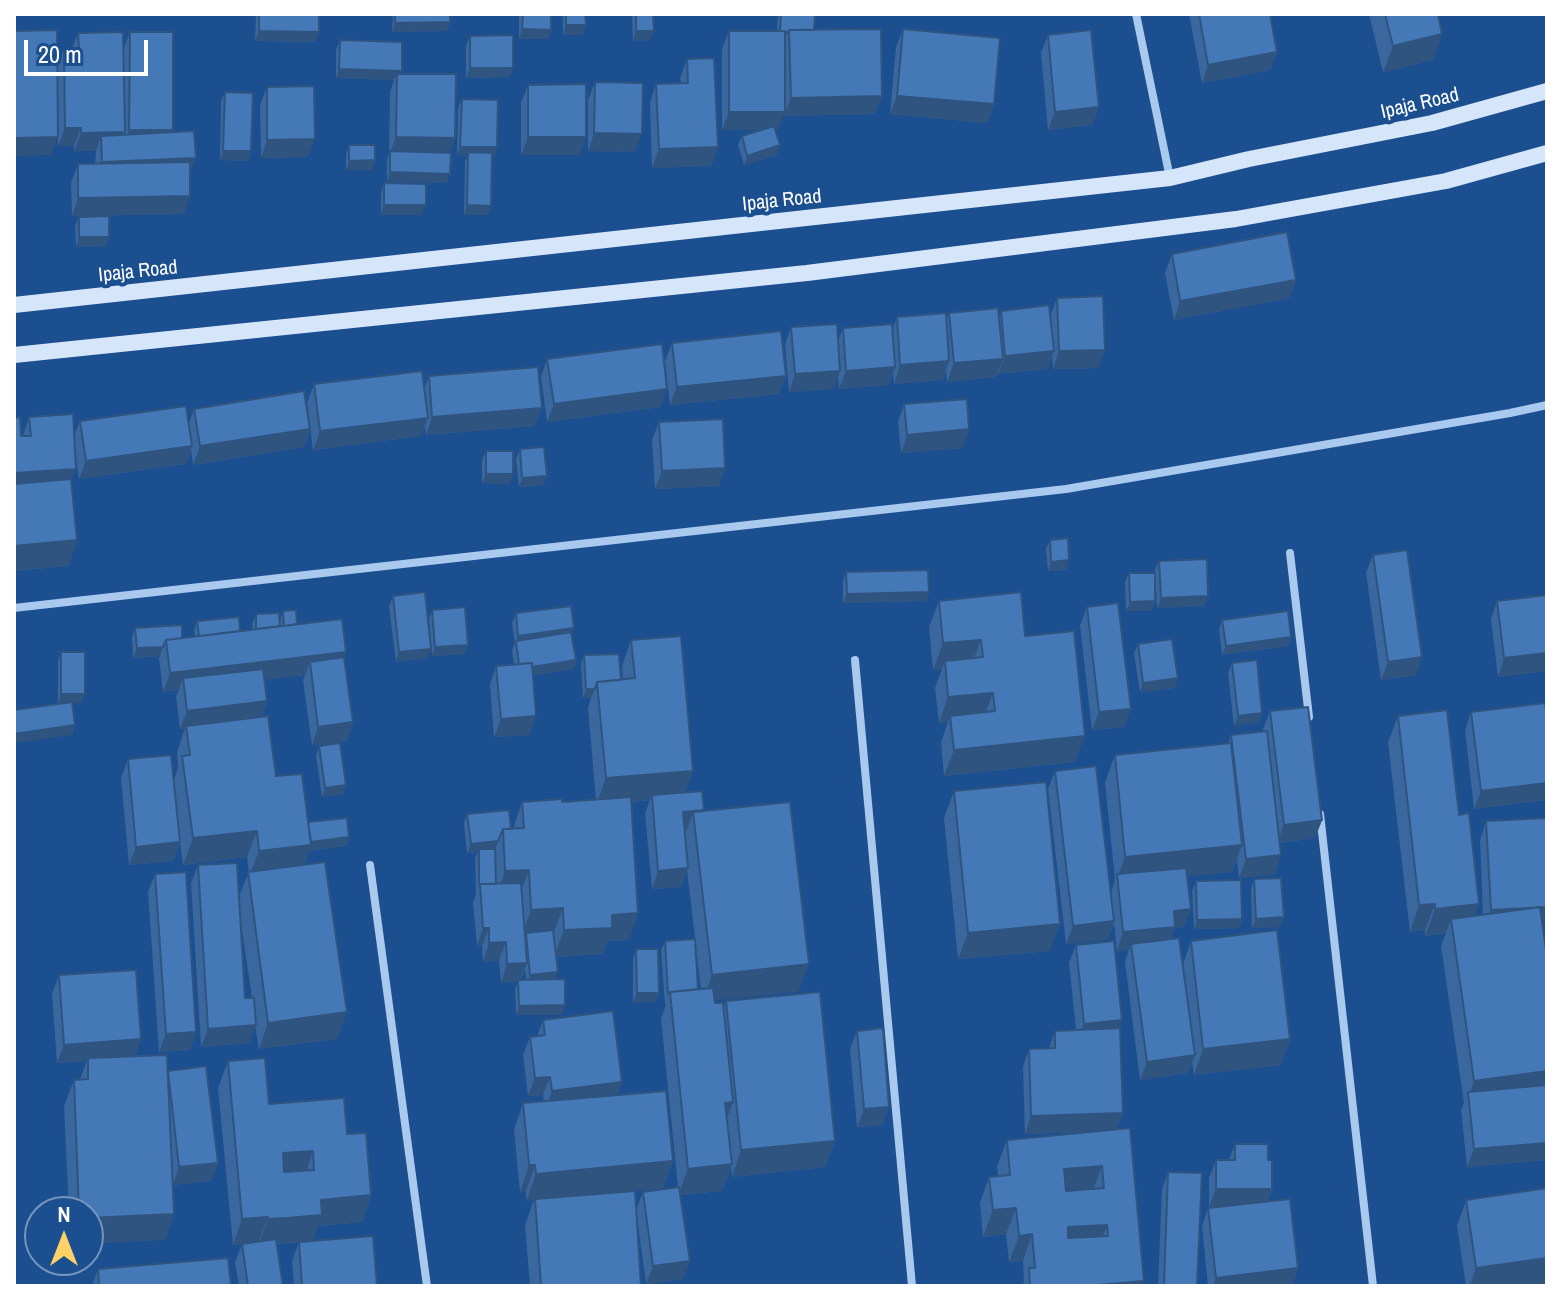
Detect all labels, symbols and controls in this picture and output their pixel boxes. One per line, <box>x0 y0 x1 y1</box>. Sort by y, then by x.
scale bar <box>28 24 152 74</box>
text: 20 m <box>38 38 82 70</box>
street label: Ipaja Road <box>1379 83 1461 125</box>
street label: Ipaja Road <box>741 185 823 217</box>
street label: Ipaja Road <box>97 256 179 288</box>
north arrow <box>24 1196 104 1276</box>
text: N <box>57 1199 71 1229</box>

